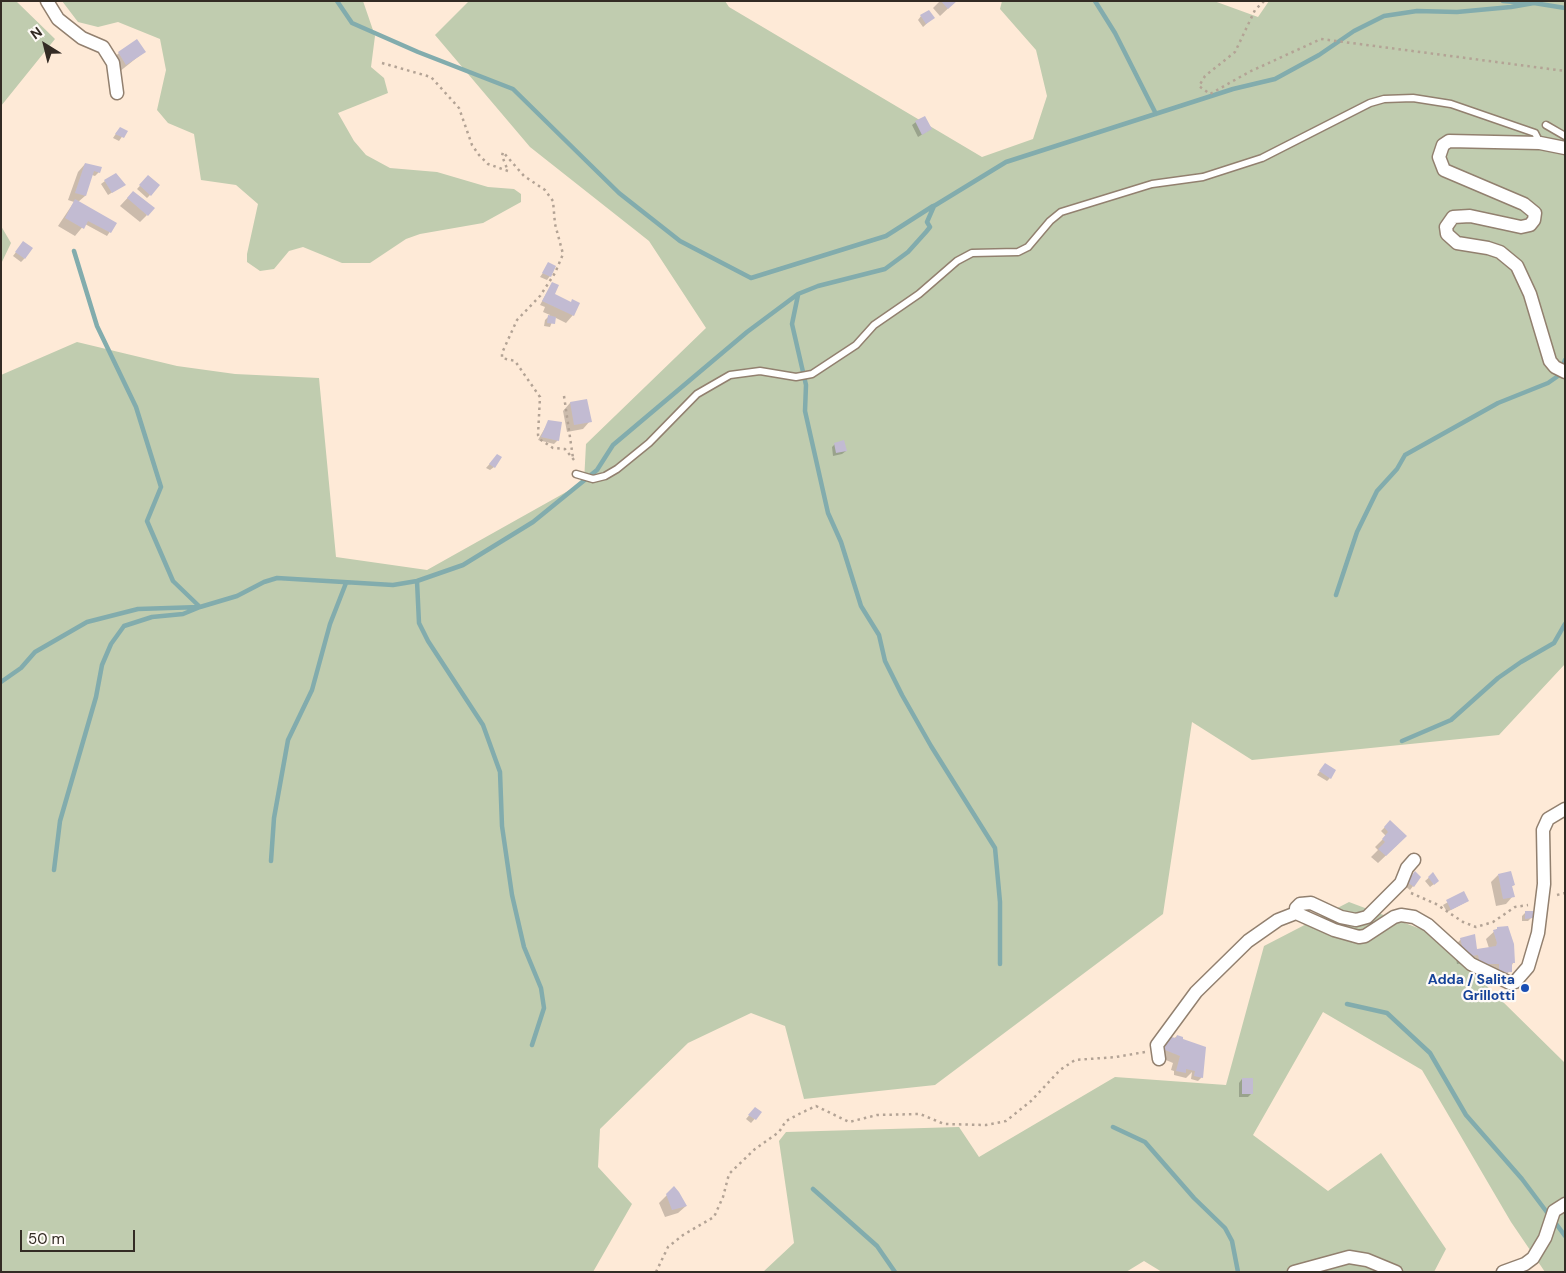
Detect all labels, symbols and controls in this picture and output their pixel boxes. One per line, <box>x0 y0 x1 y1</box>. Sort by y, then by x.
north arrow <box>20 20 70 70</box>
text: N <box>27 23 46 43</box>
place label: Adda / Salita Grillotti <box>1428 972 1515 1004</box>
marker: Adda / Salita Grillotti <box>1519 982 1531 994</box>
scale bar <box>22 1220 138 1252</box>
text: 50 m <box>28 1229 65 1249</box>

